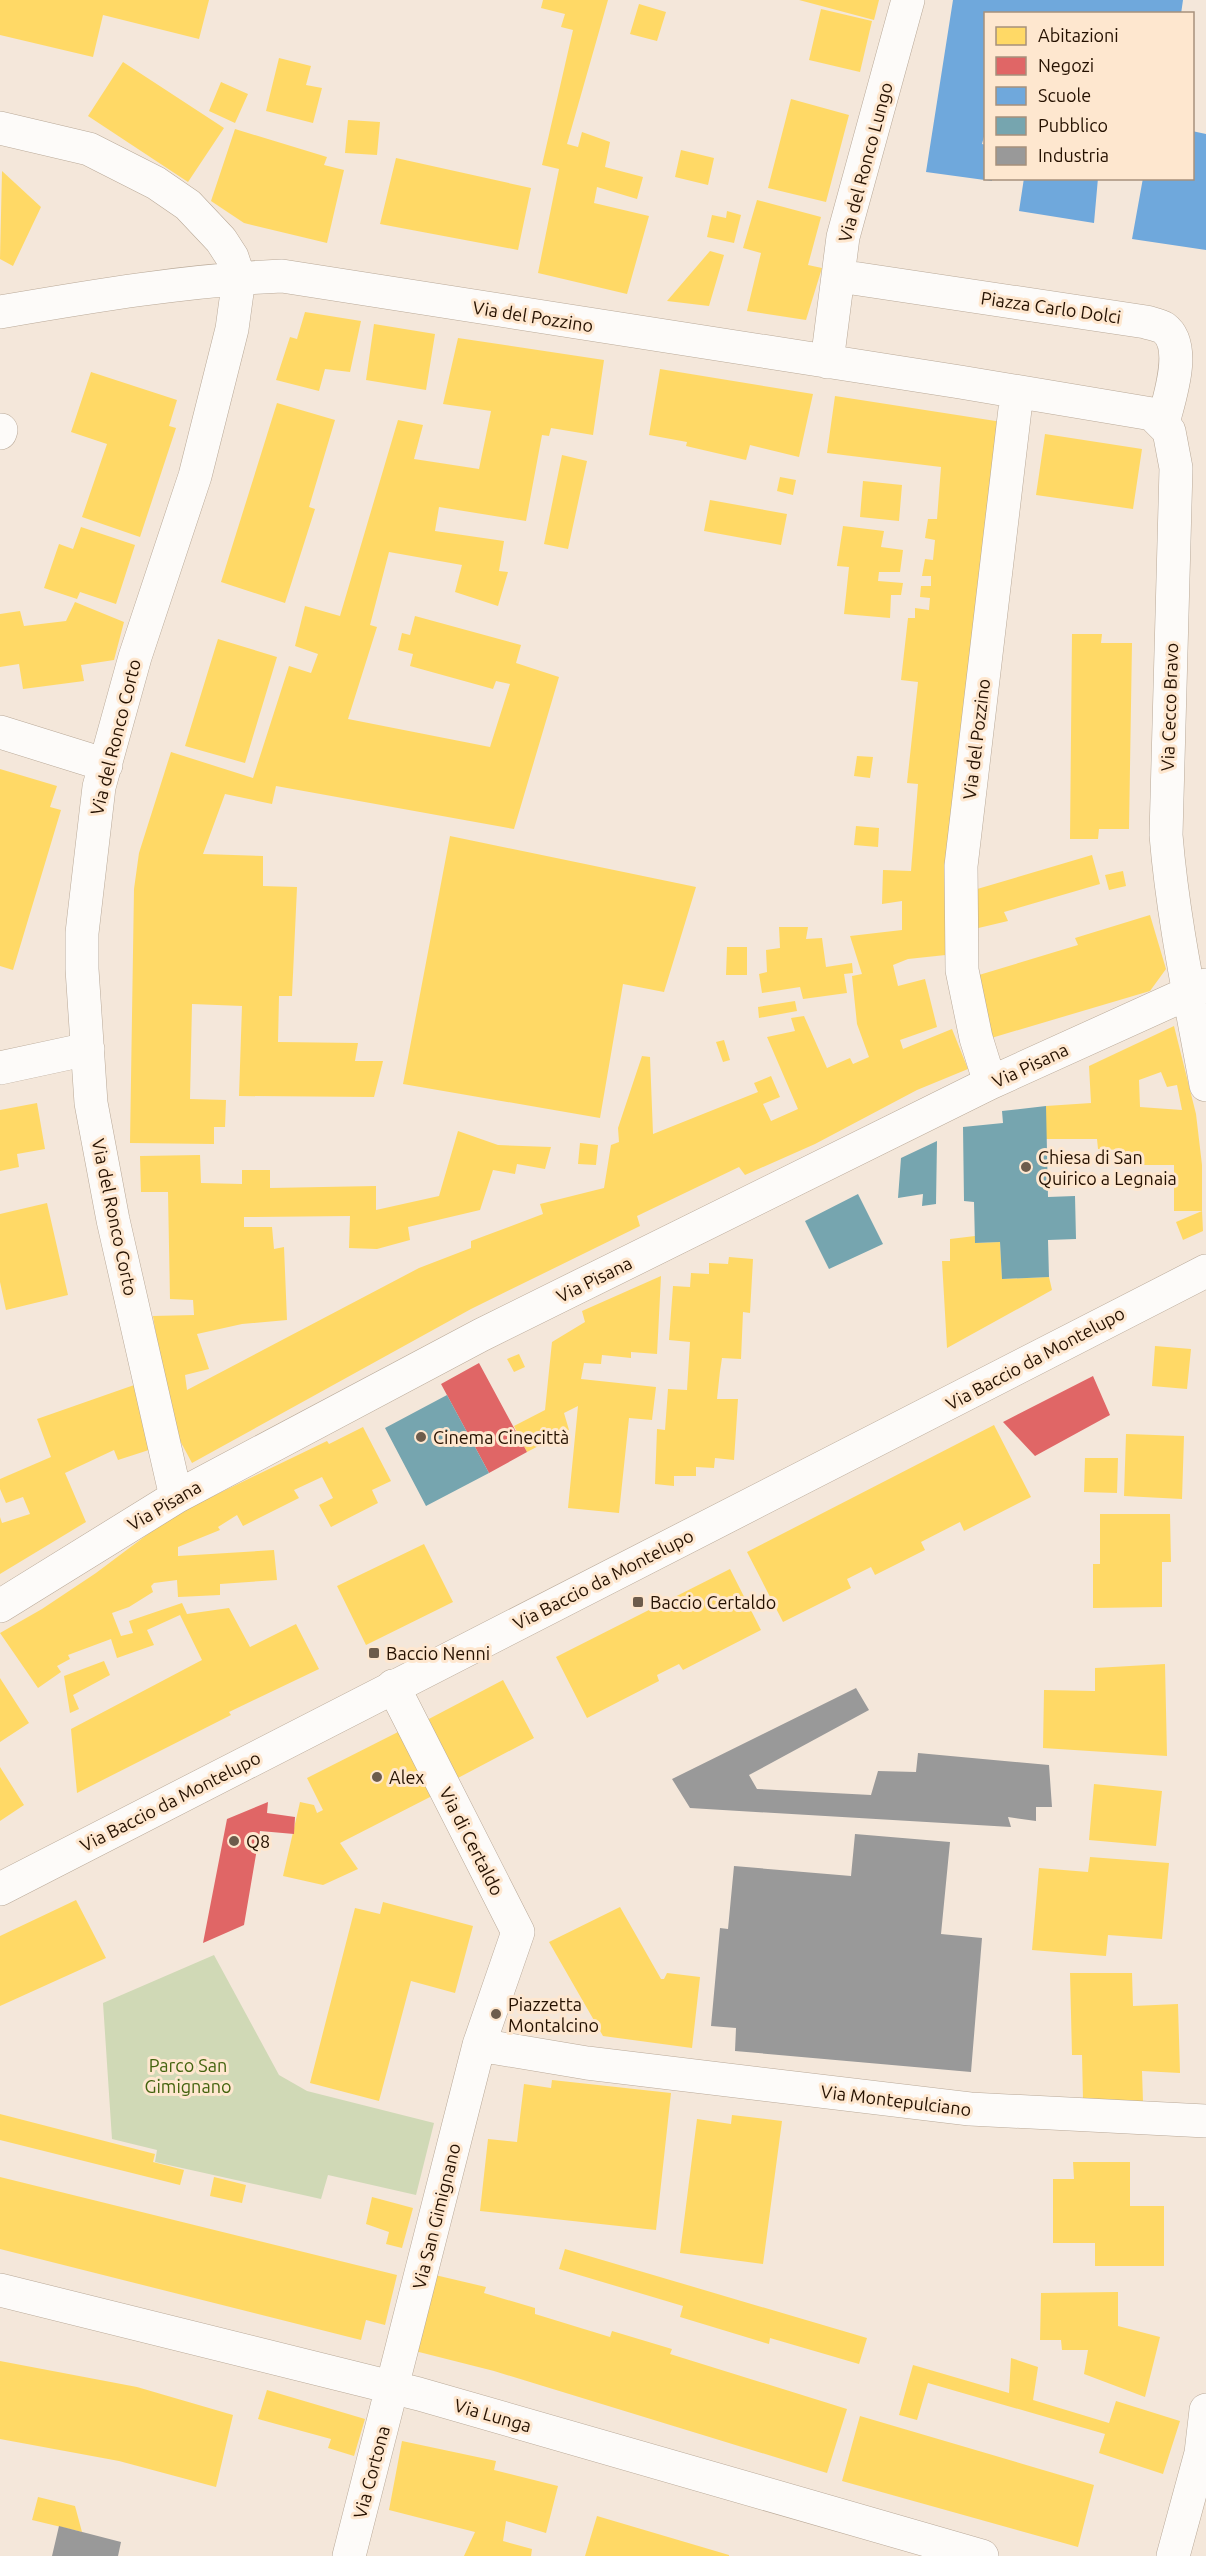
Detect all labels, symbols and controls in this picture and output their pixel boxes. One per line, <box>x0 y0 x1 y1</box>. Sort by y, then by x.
legend <box>984 12 1194 180</box>
text: Abitazioni <box>1038 25 1119 45</box>
text: Negozi <box>1038 55 1094 75</box>
street label: Via del Ronco Lungo <box>834 80 896 244</box>
text: Scuole <box>1038 85 1091 105</box>
text: Pubblico <box>1038 115 1108 135</box>
text: Industria <box>1038 145 1109 165</box>
street label: Piazza Carlo Dolci <box>980 287 1122 327</box>
street label: Via del Pozzino <box>471 297 595 335</box>
street label: Via Cecco Bravo <box>1157 642 1181 772</box>
street label: Via del Ronco Corto <box>86 657 144 817</box>
street label: Via del Pozzino <box>959 677 993 801</box>
street label: Via Pisana <box>989 1039 1071 1091</box>
street label: Via del Ronco Corto <box>89 1137 141 1297</box>
place label: Chiesa di San Quirico a Legnaia <box>1038 1147 1177 1189</box>
marker: Chiesa di San Quirico a Legnaia <box>1019 1160 1033 1174</box>
street label: Via Pisana <box>553 1252 635 1306</box>
street label: Via Baccio da Montelupo <box>942 1302 1128 1414</box>
place label: Cinema Cinecittà <box>433 1427 569 1447</box>
marker: Cinema Cinecittà <box>414 1430 428 1444</box>
street label: Via Pisana <box>124 1476 204 1534</box>
street label: Via Baccio da Montelupo <box>510 1525 696 1633</box>
place label: Baccio Certaldo <box>650 1592 776 1612</box>
marker: Baccio Certaldo <box>631 1595 645 1609</box>
place label: Baccio Nenni <box>386 1643 490 1663</box>
marker: Baccio Nenni <box>367 1646 381 1660</box>
street label: Via Baccio da Montelupo <box>77 1747 263 1855</box>
place label: Alex <box>389 1767 424 1787</box>
marker: Alex <box>370 1770 384 1784</box>
street label: Via di Certaldo <box>436 1784 508 1898</box>
place label: Q8 <box>246 1831 270 1852</box>
marker: Q8 <box>227 1834 241 1848</box>
place label: Piazzetta Montalcino <box>508 1994 599 2035</box>
marker: Piazzetta Montalcino <box>489 2007 503 2021</box>
park label: Parco San Gimignano <box>145 2055 231 2096</box>
street label: Via Montepulciano <box>820 2081 972 2119</box>
street label: Via San Gimignano <box>408 2141 464 2291</box>
street label: Via Lunga <box>452 2394 534 2436</box>
street label: Via Cortona <box>349 2423 393 2521</box>

